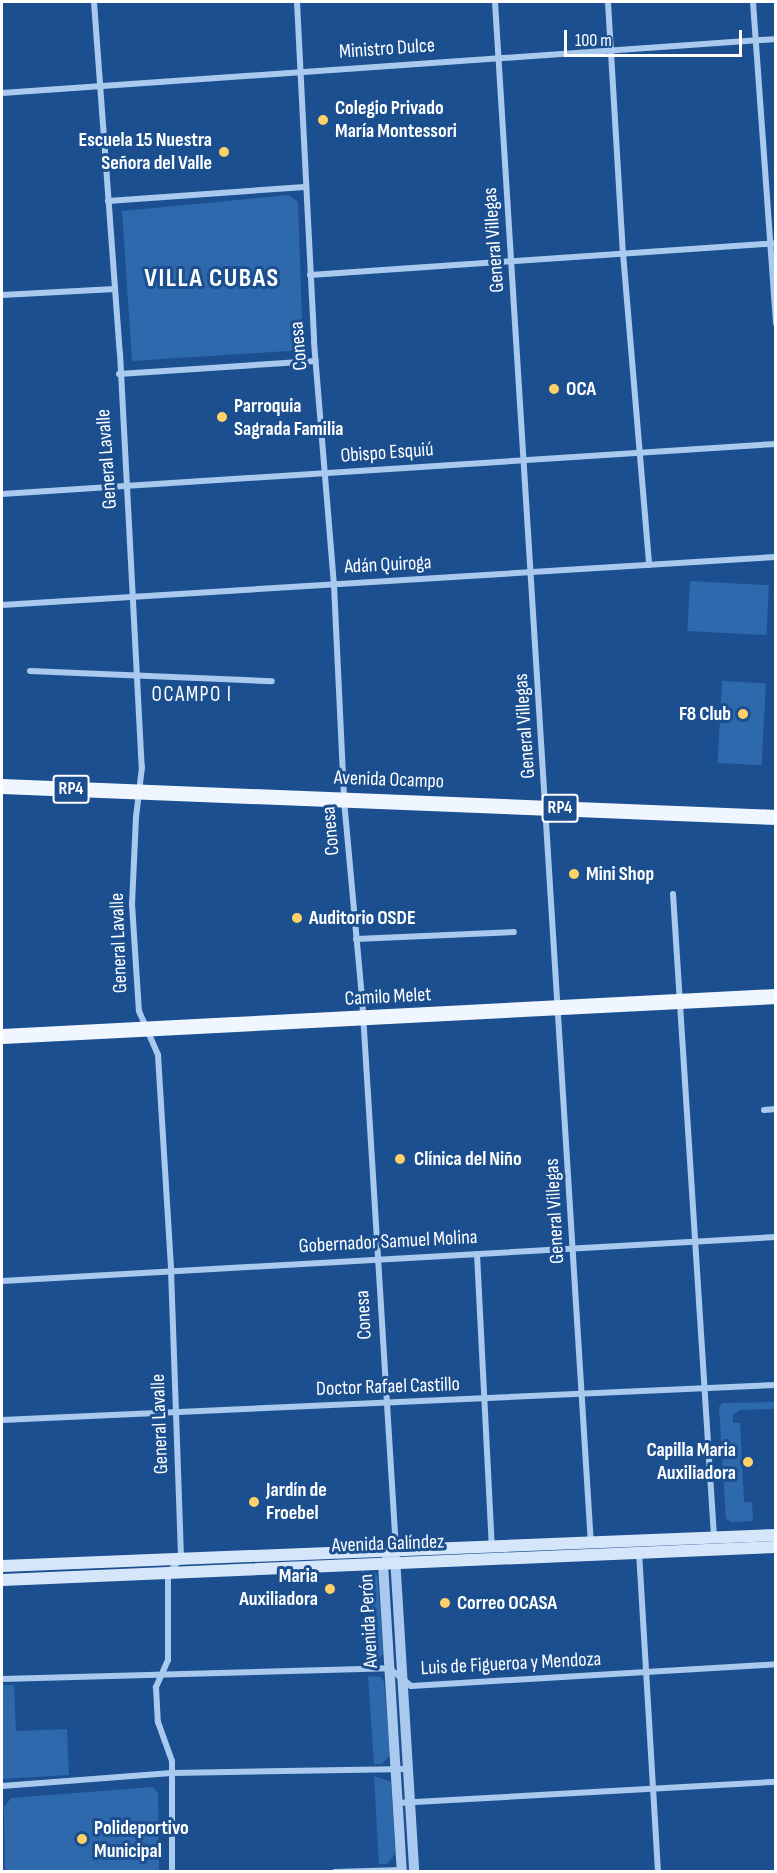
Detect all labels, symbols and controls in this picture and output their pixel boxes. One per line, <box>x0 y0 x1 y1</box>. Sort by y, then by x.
scale bar <box>567 18 746 56</box>
text: 100 m <box>575 30 612 51</box>
street label: Ministro Dulce <box>338 34 436 64</box>
place label: Colegio Privado María Montessori <box>335 96 457 143</box>
marker: Colegio Privado María Montessori <box>316 113 330 127</box>
place label: Escuela 15 Nuestra Señora del Valle <box>78 128 212 175</box>
marker: Escuela 15 Nuestra Señora del Valle <box>217 145 231 159</box>
street label: General Villegas <box>478 187 510 293</box>
district label: VILLA CUBAS <box>144 263 280 295</box>
street label: Conesa <box>285 320 313 372</box>
place label: OCA <box>566 377 596 401</box>
marker: OCA <box>547 382 561 396</box>
place label: Parroquia Sagrada Familia <box>234 394 343 441</box>
street label: General Lavalle <box>92 408 122 510</box>
marker: Parroquia Sagrada Familia <box>215 410 229 424</box>
street label: Obispo Esquiú <box>340 438 434 468</box>
street label: Adán Quiroga <box>344 551 432 579</box>
street label: General Villegas <box>509 673 541 779</box>
district label: OCAMPO I <box>152 682 232 708</box>
place label: F8 Club <box>679 702 731 726</box>
marker: F8 Club <box>736 707 750 721</box>
street label: Avenida Ocampo <box>334 766 444 794</box>
road number: RP4 <box>52 774 90 804</box>
road number: RP4 <box>540 793 580 823</box>
street label: Conesa <box>317 805 345 857</box>
place label: Mini Shop <box>586 862 654 886</box>
marker: Mini Shop <box>567 867 581 881</box>
street label: General Lavalle <box>105 892 133 994</box>
place label: Auditorio OSDE <box>309 906 416 930</box>
marker: Auditorio OSDE <box>290 911 304 925</box>
street label: Camilo Melet <box>344 983 432 1011</box>
place label: Clínica del Niño <box>414 1147 522 1171</box>
marker: Clínica del Niño <box>391 1150 409 1168</box>
street label: General Villegas <box>540 1158 570 1264</box>
street label: Gobernador Samuel Molina <box>298 1225 478 1259</box>
street label: Conesa <box>351 1290 377 1340</box>
street label: Doctor Rafael Castillo <box>316 1372 460 1402</box>
street label: General Lavalle <box>146 1373 174 1475</box>
place label: Capilla Maria Auxiliadora <box>646 1438 736 1485</box>
marker: Capilla Maria Auxiliadora <box>741 1455 755 1469</box>
place label: Jardín de Froebel <box>266 1478 327 1525</box>
marker: Jardín de Froebel <box>247 1495 261 1509</box>
street label: Avenida Galíndez <box>331 1530 445 1558</box>
place label: Maria Auxiliadora <box>239 1565 318 1612</box>
street label: Avenida Perón <box>355 1573 383 1669</box>
marker: Maria Auxiliadora <box>323 1582 337 1596</box>
place label: Correo OCASA <box>457 1591 557 1615</box>
marker: Correo OCASA <box>438 1596 452 1610</box>
street label: Luis de Figueroa y Mendoza <box>420 1647 602 1681</box>
place label: Polideportivo Municipal <box>94 1816 189 1863</box>
marker: Polideportivo Municipal <box>75 1832 89 1846</box>

